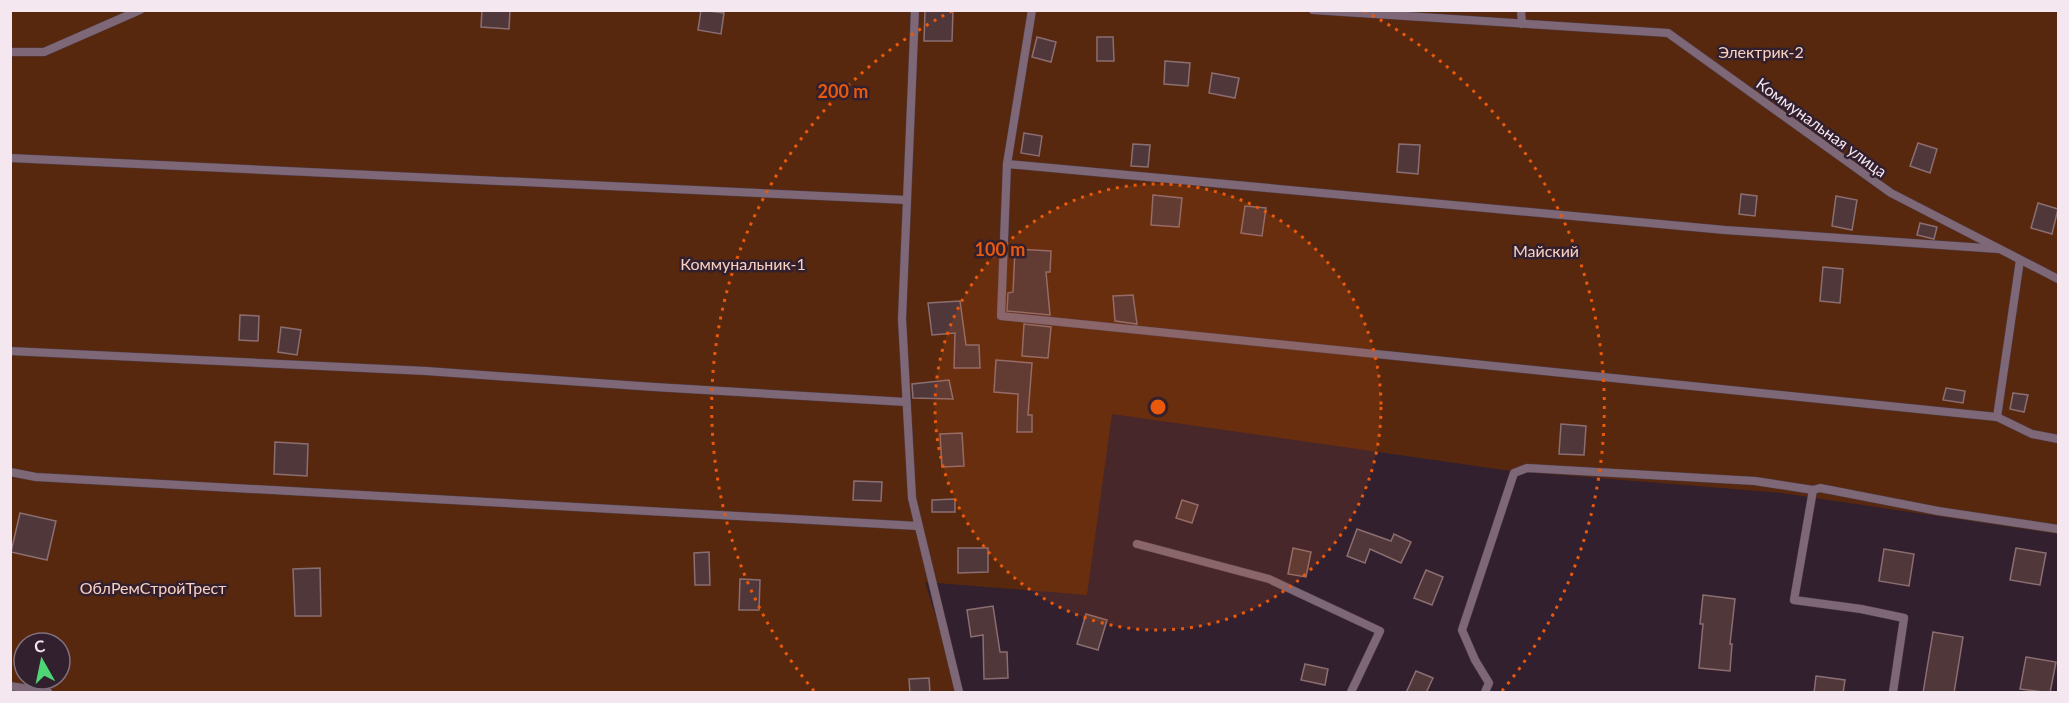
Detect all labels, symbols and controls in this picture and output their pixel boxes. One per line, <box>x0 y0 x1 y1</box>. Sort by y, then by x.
park label: Электрик-2 <box>1718 42 1804 61</box>
street label: Коммунальная улица <box>1753 73 1891 181</box>
text: 200 m <box>818 80 868 102</box>
text: 100 m <box>975 238 1025 260</box>
park label: Майский <box>1513 241 1579 260</box>
park label: Коммунальник-1 <box>680 254 806 273</box>
centre of rings <box>1148 397 1168 417</box>
park label: ОблРемСтройТрест <box>80 578 226 597</box>
north arrow <box>12 631 72 691</box>
text: С <box>33 635 47 656</box>

